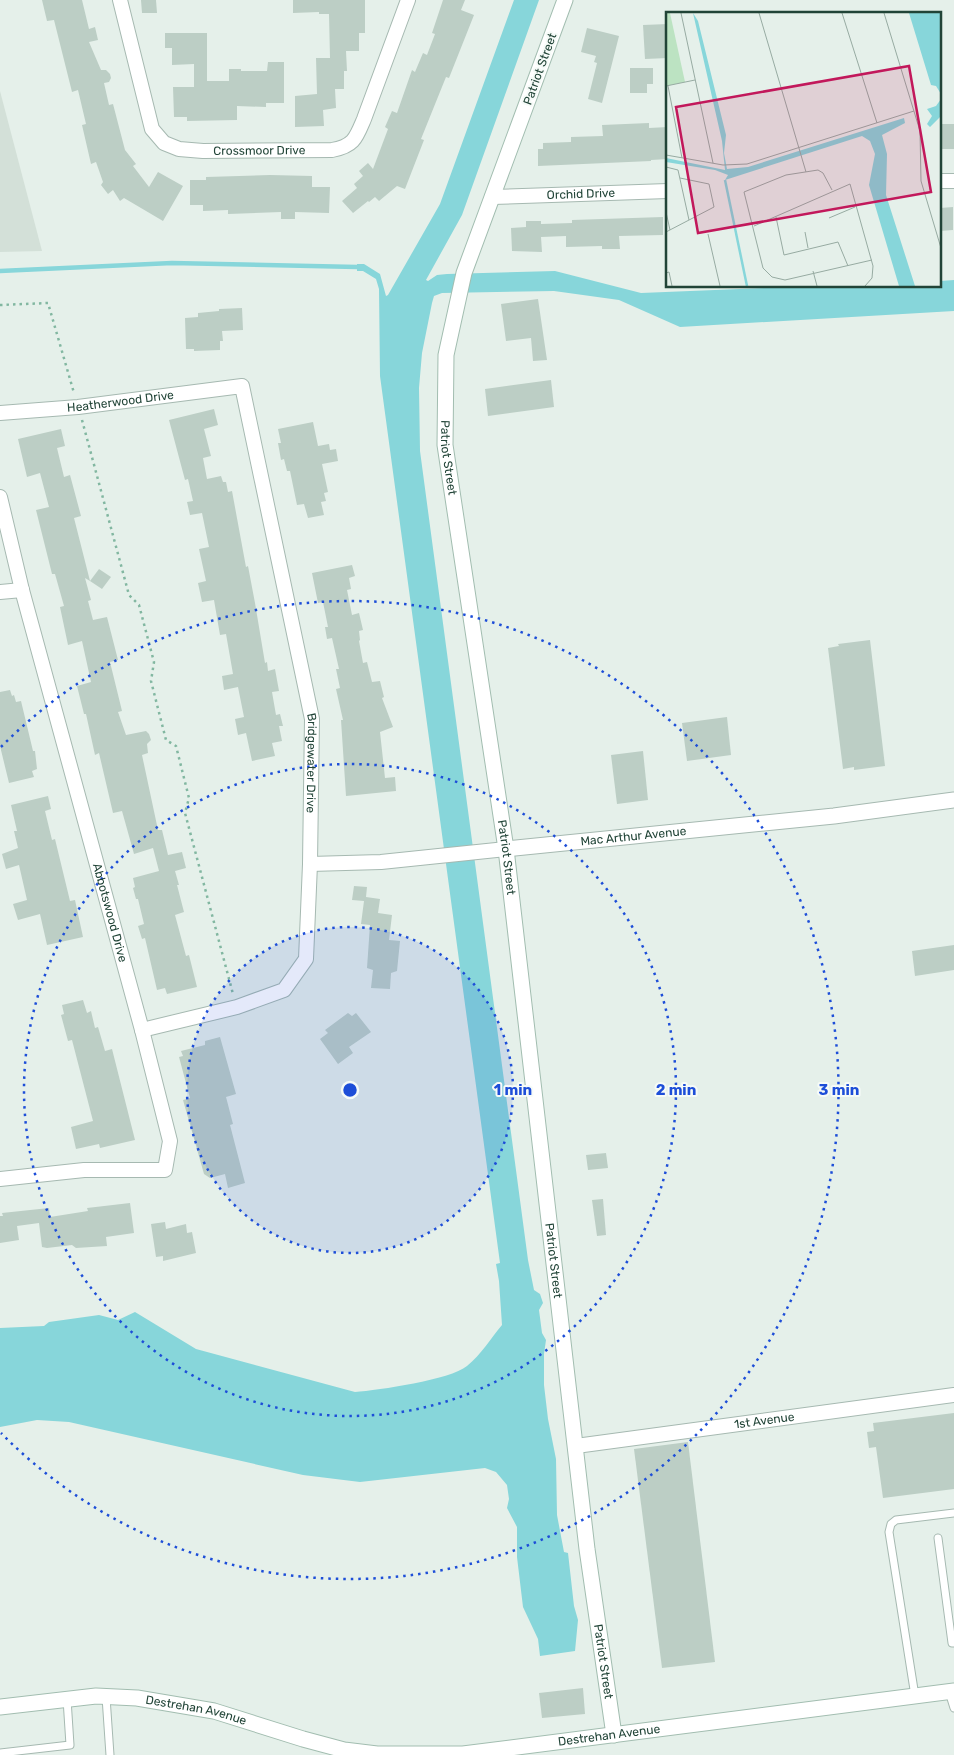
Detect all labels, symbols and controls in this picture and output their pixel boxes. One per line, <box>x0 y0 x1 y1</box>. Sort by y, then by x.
inset map <box>666 12 942 288</box>
street label: Patriot Street <box>521 31 560 107</box>
street label: Crossmoor Drive <box>213 143 306 158</box>
street label: Orchid Drive <box>547 186 616 202</box>
street label: Heatherwood Drive <box>67 388 175 415</box>
street label: Patriot Street <box>438 420 460 497</box>
street label: Bridgewater Drive <box>304 712 319 814</box>
street label: Patriot Street <box>495 819 518 896</box>
street label: Mac Arthur Avenue <box>580 824 687 848</box>
street label: Abbotswood Drive <box>90 862 130 964</box>
centre of rings <box>341 1081 359 1099</box>
text: 1 min <box>494 1081 532 1099</box>
text: 2 min <box>656 1081 696 1099</box>
text: 3 min <box>819 1081 859 1099</box>
street label: Patriot Street <box>542 1222 565 1299</box>
street label: 1st Avenue <box>733 1410 796 1432</box>
street label: Patriot Street <box>591 1623 616 1700</box>
street label: Destrehan Avenue <box>145 1693 249 1728</box>
street label: Destrehan Avenue <box>557 1722 661 1749</box>

